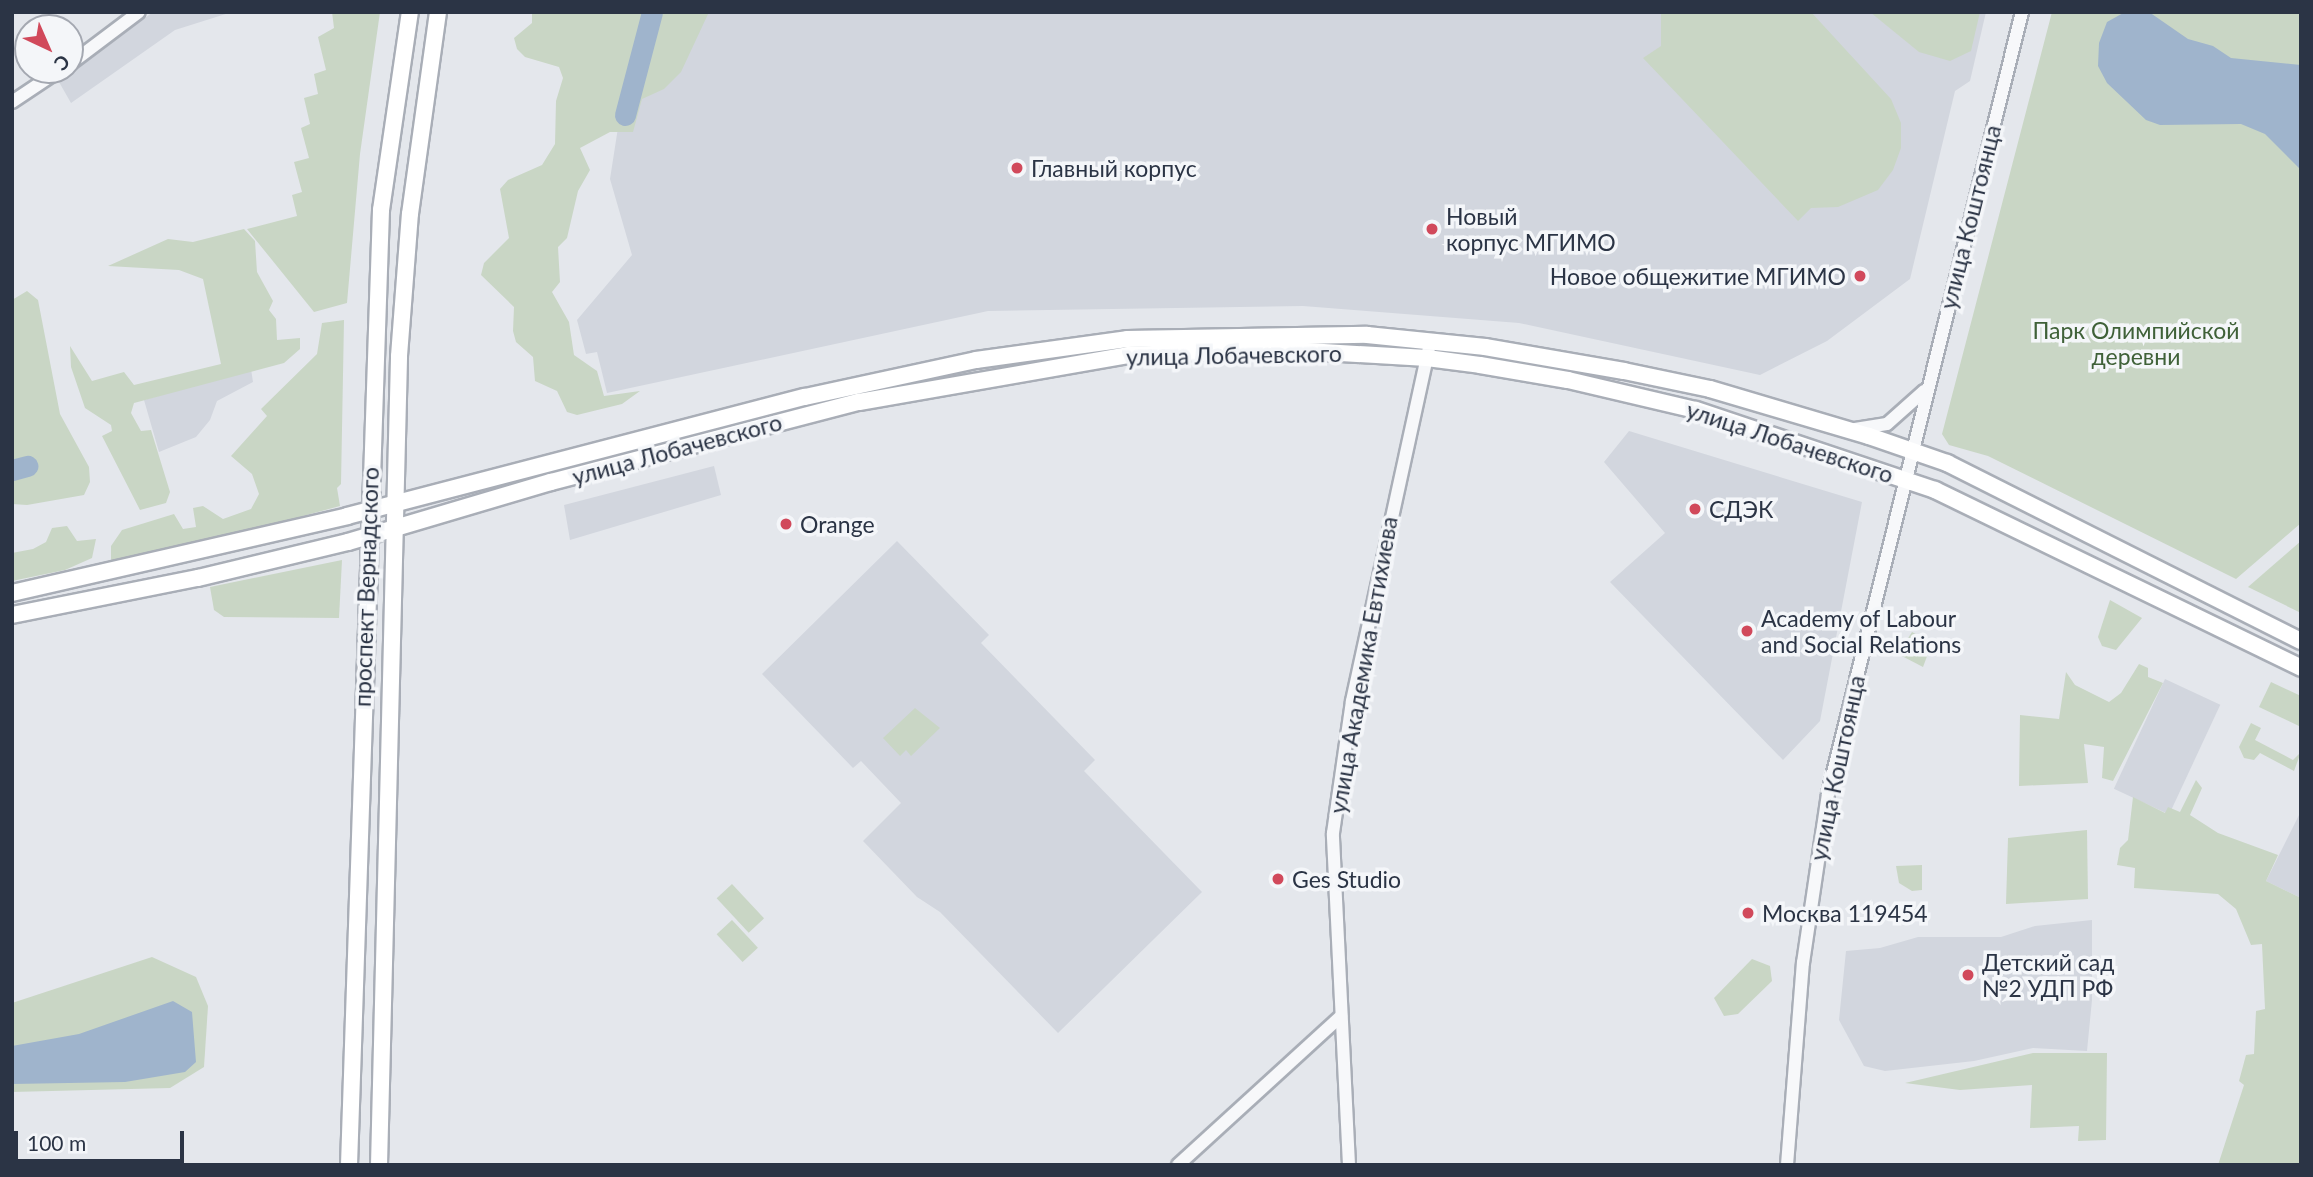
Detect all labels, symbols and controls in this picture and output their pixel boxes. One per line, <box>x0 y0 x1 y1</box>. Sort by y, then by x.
north arrow <box>14 14 84 84</box>
text: С <box>50 50 75 76</box>
street label: улица Коштоянца <box>1934 122 2006 312</box>
place label: Главный корпус <box>1031 154 1197 182</box>
marker: Главный корпус <box>1009 160 1025 176</box>
place label: Новый корпус МГИМО <box>1446 202 1616 256</box>
marker: Новый корпус МГИМО <box>1424 221 1440 237</box>
place label: Новое общежитие МГИМО <box>1550 262 1846 290</box>
marker: Новое общежитие МГИМО <box>1852 268 1868 284</box>
park label: Парк Олимпийской деревни <box>2032 316 2240 370</box>
street label: улица Лобачевского <box>1126 339 1342 371</box>
street label: улица Лобачевского <box>1683 396 1897 488</box>
street label: улица Лобачевского <box>569 408 785 490</box>
street label: проспект Вернадского <box>348 467 384 707</box>
place label: СДЭК <box>1709 495 1773 523</box>
marker: СДЭК <box>1687 501 1703 517</box>
place label: Orange <box>800 510 875 538</box>
street label: улица Академика Евтихиева <box>1323 514 1403 816</box>
marker: Orange <box>778 516 794 532</box>
place label: Academy of Labour and Social Relations <box>1761 604 1961 658</box>
marker: Academy of Labour and Social Relations <box>1739 623 1755 639</box>
street label: улица Коштоянца <box>1804 673 1870 863</box>
place label: Ges Studio <box>1292 865 1401 893</box>
marker: Ges Studio <box>1270 871 1286 887</box>
place label: Москва 119454 <box>1762 899 1928 927</box>
marker: Москва 119454 <box>1740 905 1756 921</box>
place label: Детский сад №2 УДП РФ <box>1982 948 2114 1002</box>
marker: Детский сад №2 УДП РФ <box>1960 967 1976 983</box>
scale bar <box>18 1118 187 1162</box>
text: 100 m <box>27 1130 86 1155</box>

